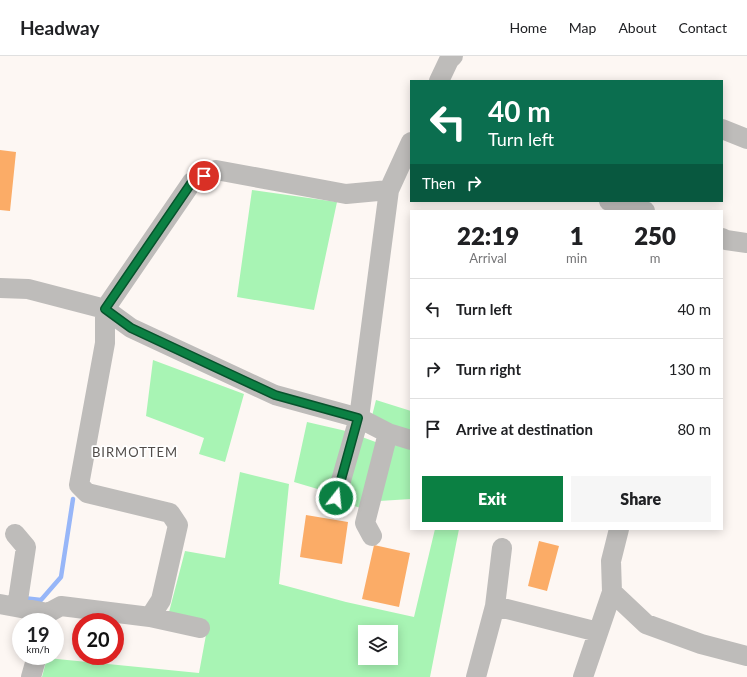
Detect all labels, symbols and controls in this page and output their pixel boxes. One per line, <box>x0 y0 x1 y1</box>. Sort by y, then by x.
text: Headway <box>20 16 99 39</box>
text: Home <box>509 19 547 36</box>
text: Map <box>569 19 596 36</box>
text: About <box>618 19 656 36</box>
text: Contact <box>678 19 727 36</box>
text: 40 m <box>488 94 551 128</box>
icon: left <box>422 96 474 148</box>
text: Turn left <box>488 128 554 150</box>
pin <box>187 159 221 193</box>
icon: arrive <box>193 165 215 187</box>
icon: right <box>463 172 485 194</box>
text: Then <box>422 174 455 192</box>
text: 22:19 <box>457 221 519 250</box>
text: 1 <box>570 221 584 250</box>
text: 250 <box>634 221 676 250</box>
text: Arrival <box>469 250 507 266</box>
text: min <box>566 250 587 266</box>
text: m <box>650 250 660 266</box>
icon: left <box>422 298 444 320</box>
text: Turn left <box>456 300 512 318</box>
text: 40 m <box>677 300 711 318</box>
icon: right <box>422 358 444 380</box>
text: Turn right <box>456 360 521 378</box>
text: 130 m <box>669 360 711 378</box>
icon: arrive <box>422 418 444 440</box>
text: Arrive at destination <box>456 420 593 438</box>
text: 80 m <box>677 420 711 438</box>
district label: BIRMOTTEM <box>92 444 178 460</box>
button: Exit <box>422 476 563 522</box>
button: Share <box>571 476 711 522</box>
position arrow <box>315 477 357 519</box>
speed limit sign: 20 <box>72 613 124 665</box>
text: 19 <box>26 622 50 646</box>
map controls <box>358 625 398 665</box>
button: layers <box>358 625 398 665</box>
text: km/h <box>26 643 50 655</box>

